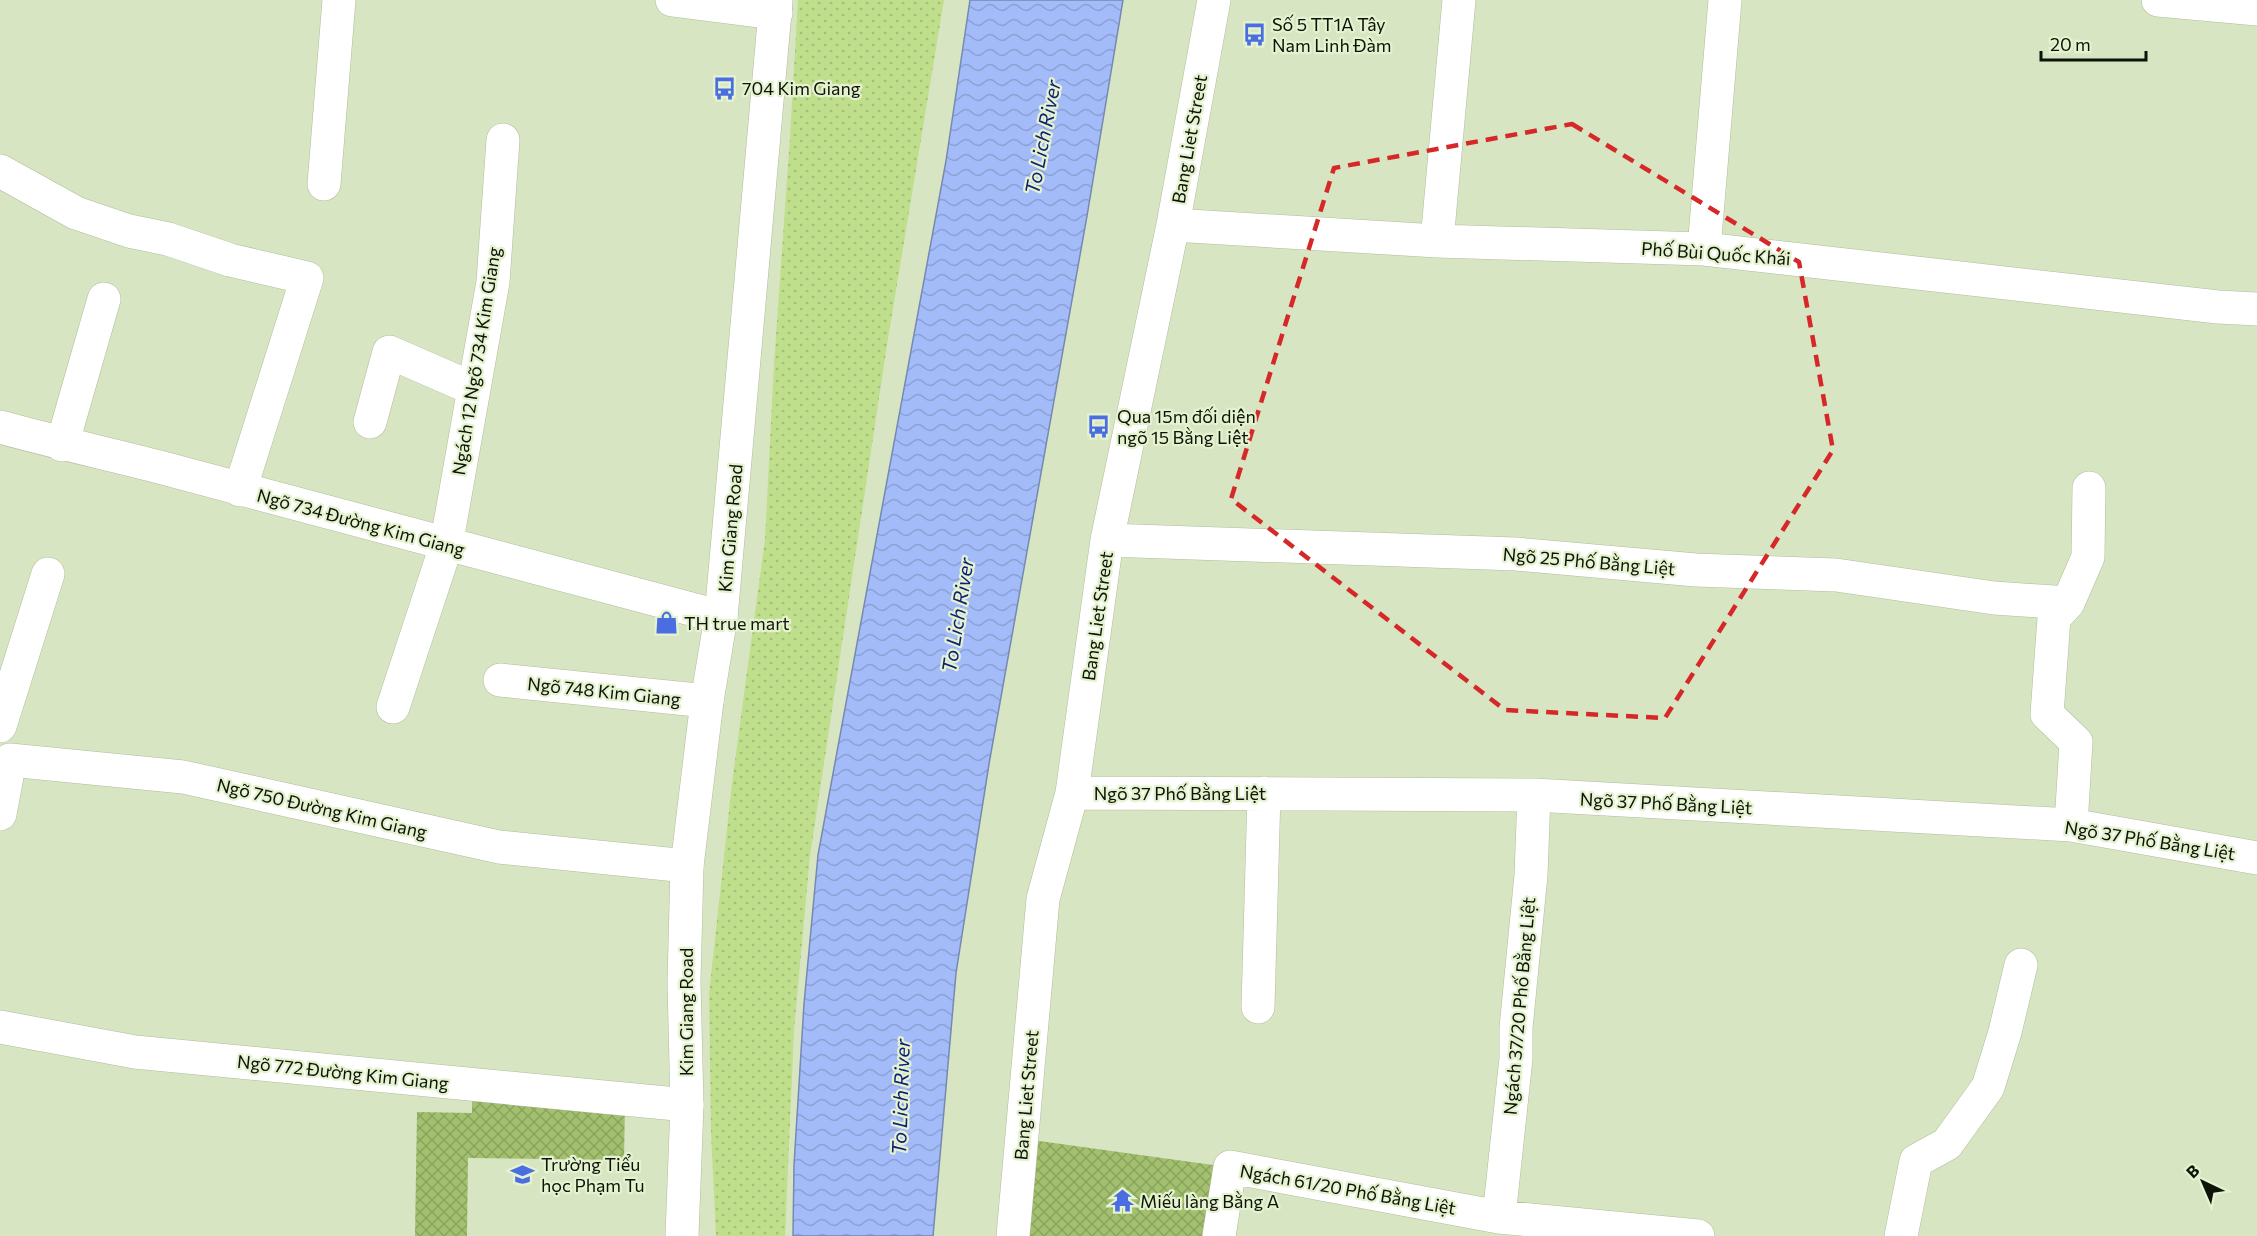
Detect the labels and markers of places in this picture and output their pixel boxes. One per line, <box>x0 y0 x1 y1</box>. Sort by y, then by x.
place label: Số 5 TT1A Tây Nam Linh Đàm <box>1272 13 1391 56</box>
bus stop icon: Số 5 TT1A Tây Nam Linh Đàm <box>1241 21 1267 47</box>
bus stop icon: 704 Kim Giang <box>711 75 737 101</box>
place label: 704 Kim Giang <box>742 77 861 99</box>
place label: Qua 15m đối diện ngõ 15 Bằng Liệt <box>1117 405 1256 448</box>
bus stop icon: Qua 15m đối diện ngõ 15 Bằng Liệt <box>1086 413 1112 439</box>
shop icon: TH true mart <box>653 610 679 636</box>
place label: TH true mart <box>684 612 790 634</box>
place label: Trường Tiểu học Phạm Tu <box>541 1153 645 1196</box>
school or university icon: Trường Tiểu học Phạm Tu <box>510 1161 536 1187</box>
temple icon: Miếu làng Bằng A <box>1109 1188 1135 1214</box>
place label: Miếu làng Bằng A <box>1140 1190 1279 1212</box>

